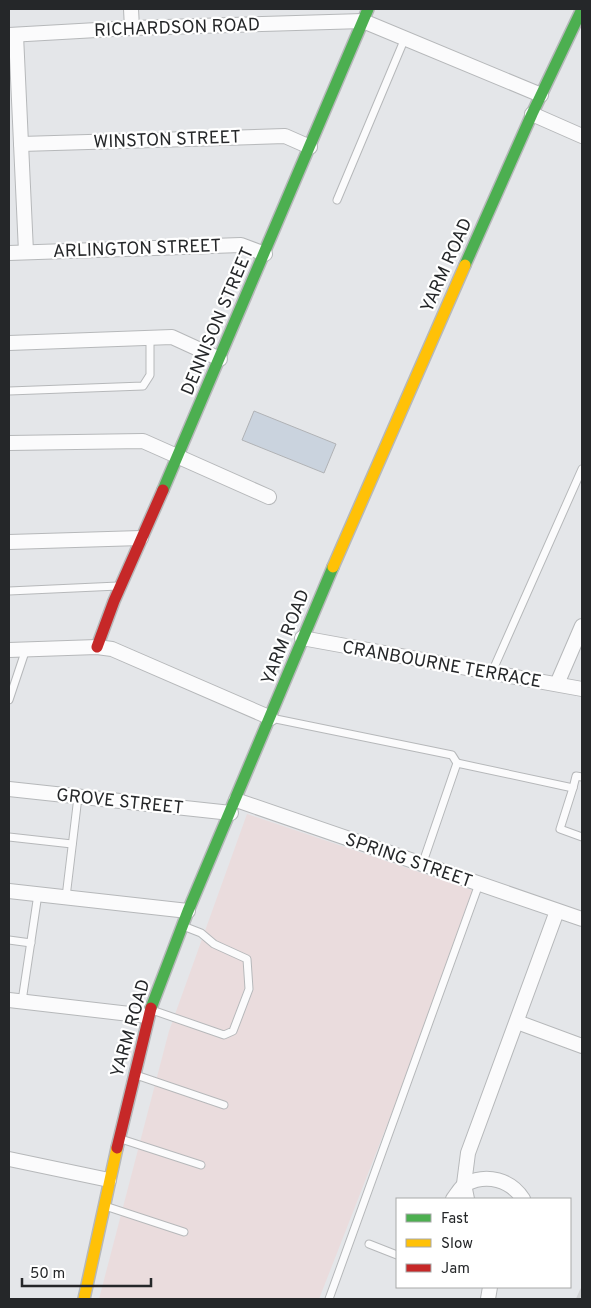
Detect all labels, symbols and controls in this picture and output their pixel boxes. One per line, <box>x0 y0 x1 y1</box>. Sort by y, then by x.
street label: RICHARDSON ROAD <box>94 14 260 43</box>
street label: WINSTON STREET <box>93 126 241 155</box>
street label: YARM ROAD <box>416 215 478 316</box>
street label: ARLINGTON STREET <box>53 235 222 264</box>
street label: DENNISON STREET <box>177 244 260 399</box>
street label: YARM ROAD <box>257 586 316 689</box>
street label: CRANBOURNE TERRACE <box>340 637 543 694</box>
street label: GROVE STREET <box>55 784 185 821</box>
street label: SPRING STREET <box>342 829 475 894</box>
street label: YARM ROAD <box>106 977 156 1080</box>
legend <box>396 1198 571 1288</box>
text: Fast <box>441 1210 469 1229</box>
text: Slow <box>441 1235 473 1254</box>
scale bar <box>22 1256 151 1288</box>
text: Jam <box>441 1260 470 1279</box>
text: 50 m <box>30 1265 65 1284</box>

